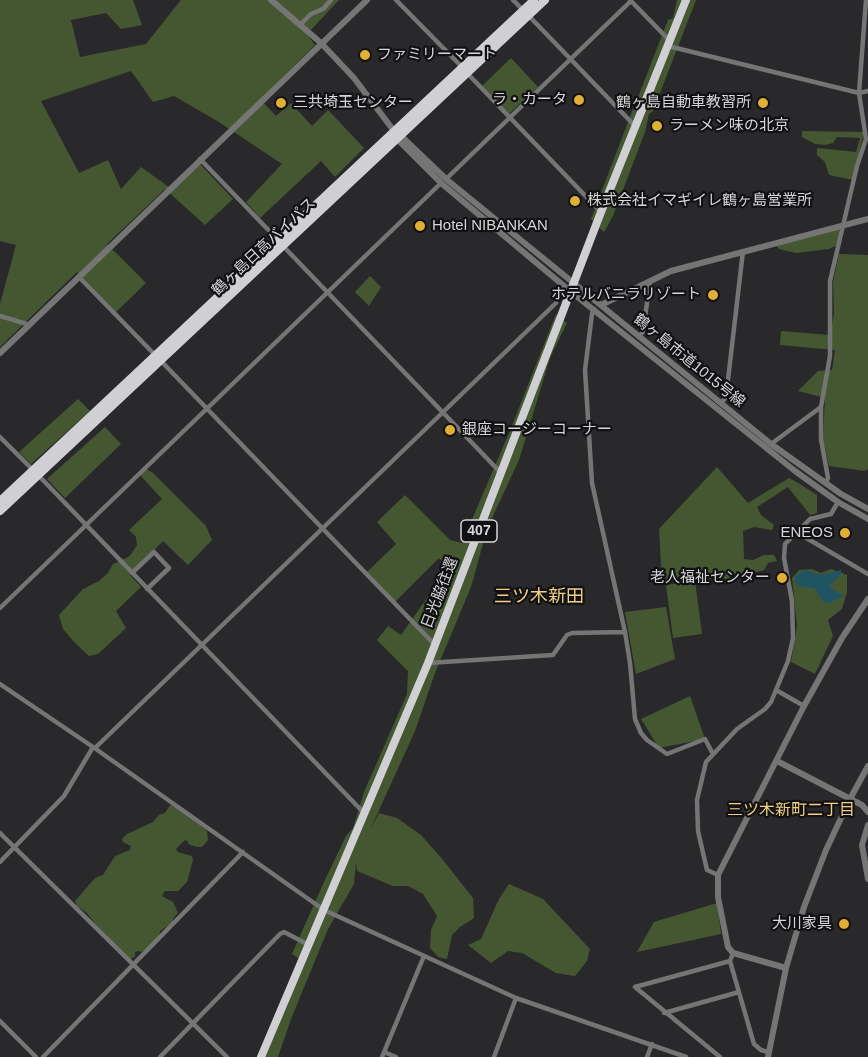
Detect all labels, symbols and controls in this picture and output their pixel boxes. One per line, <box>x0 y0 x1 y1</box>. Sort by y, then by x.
place label: ファミリーマート <box>377 46 497 64</box>
marker: ファミリーマート <box>358 48 372 62</box>
place label: ラ・カータ <box>492 91 567 109</box>
marker: ラ・カータ <box>572 93 586 107</box>
place label: 三共埼玉センター <box>293 94 413 112</box>
place label: 鶴ヶ島自動車教習所 <box>616 94 751 112</box>
marker: 三共埼玉センター <box>274 96 288 110</box>
marker: 鶴ヶ島自動車教習所 <box>756 96 770 110</box>
place label: ラーメン味の北京 <box>669 117 789 135</box>
marker: ラーメン味の北京 <box>650 119 664 133</box>
place label: 株式会社イマギイレ鶴ヶ島営業所 <box>587 192 812 210</box>
street label: 鶴ヶ島日高バイパス <box>208 194 320 300</box>
marker: 株式会社イマギイレ鶴ヶ島営業所 <box>568 194 582 208</box>
place label: Hotel NIBANKAN <box>432 217 548 235</box>
marker: Hotel NIBANKAN <box>413 219 427 233</box>
place label: ホテルバニラリゾート <box>551 286 701 304</box>
marker: ホテルバニラリゾート <box>706 288 720 302</box>
street label: 鶴ヶ島市道1015号線 <box>630 310 748 412</box>
place label: 銀座コージーコーナー <box>462 421 612 439</box>
marker: 銀座コージーコーナー <box>443 423 457 437</box>
road number: 407 <box>461 520 497 542</box>
place label: ENEOS <box>780 524 833 542</box>
marker: ENEOS <box>838 526 852 540</box>
street label: 日光脇往還 <box>418 555 462 631</box>
place label: 老人福祉センター <box>650 569 770 587</box>
marker: 老人福祉センター <box>775 571 789 585</box>
district label: 三ツ木新田 <box>494 586 584 608</box>
district label: 三ツ木新町二丁目 <box>727 801 855 821</box>
place label: 大川家具 <box>772 915 832 933</box>
marker: 大川家具 <box>837 917 851 931</box>

